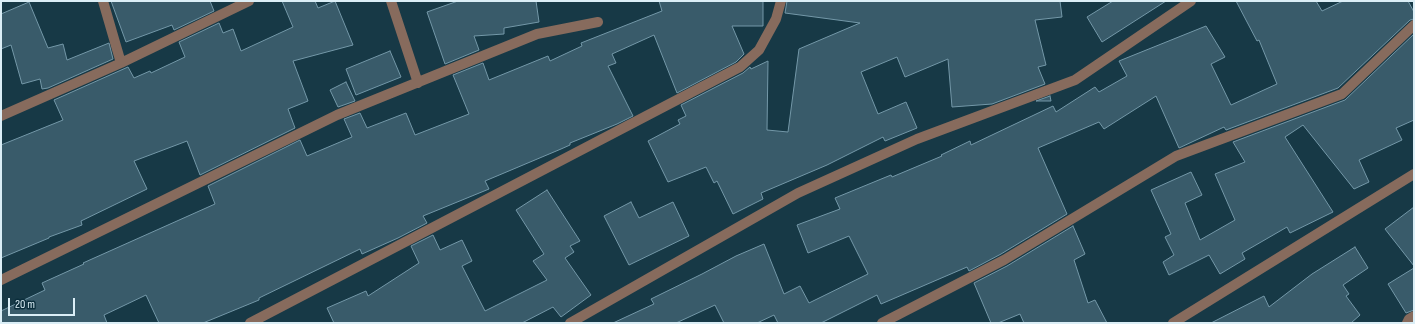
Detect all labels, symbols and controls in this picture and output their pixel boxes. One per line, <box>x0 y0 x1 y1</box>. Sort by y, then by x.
scale bar <box>10 290 77 316</box>
text: 20 m <box>15 297 35 312</box>

